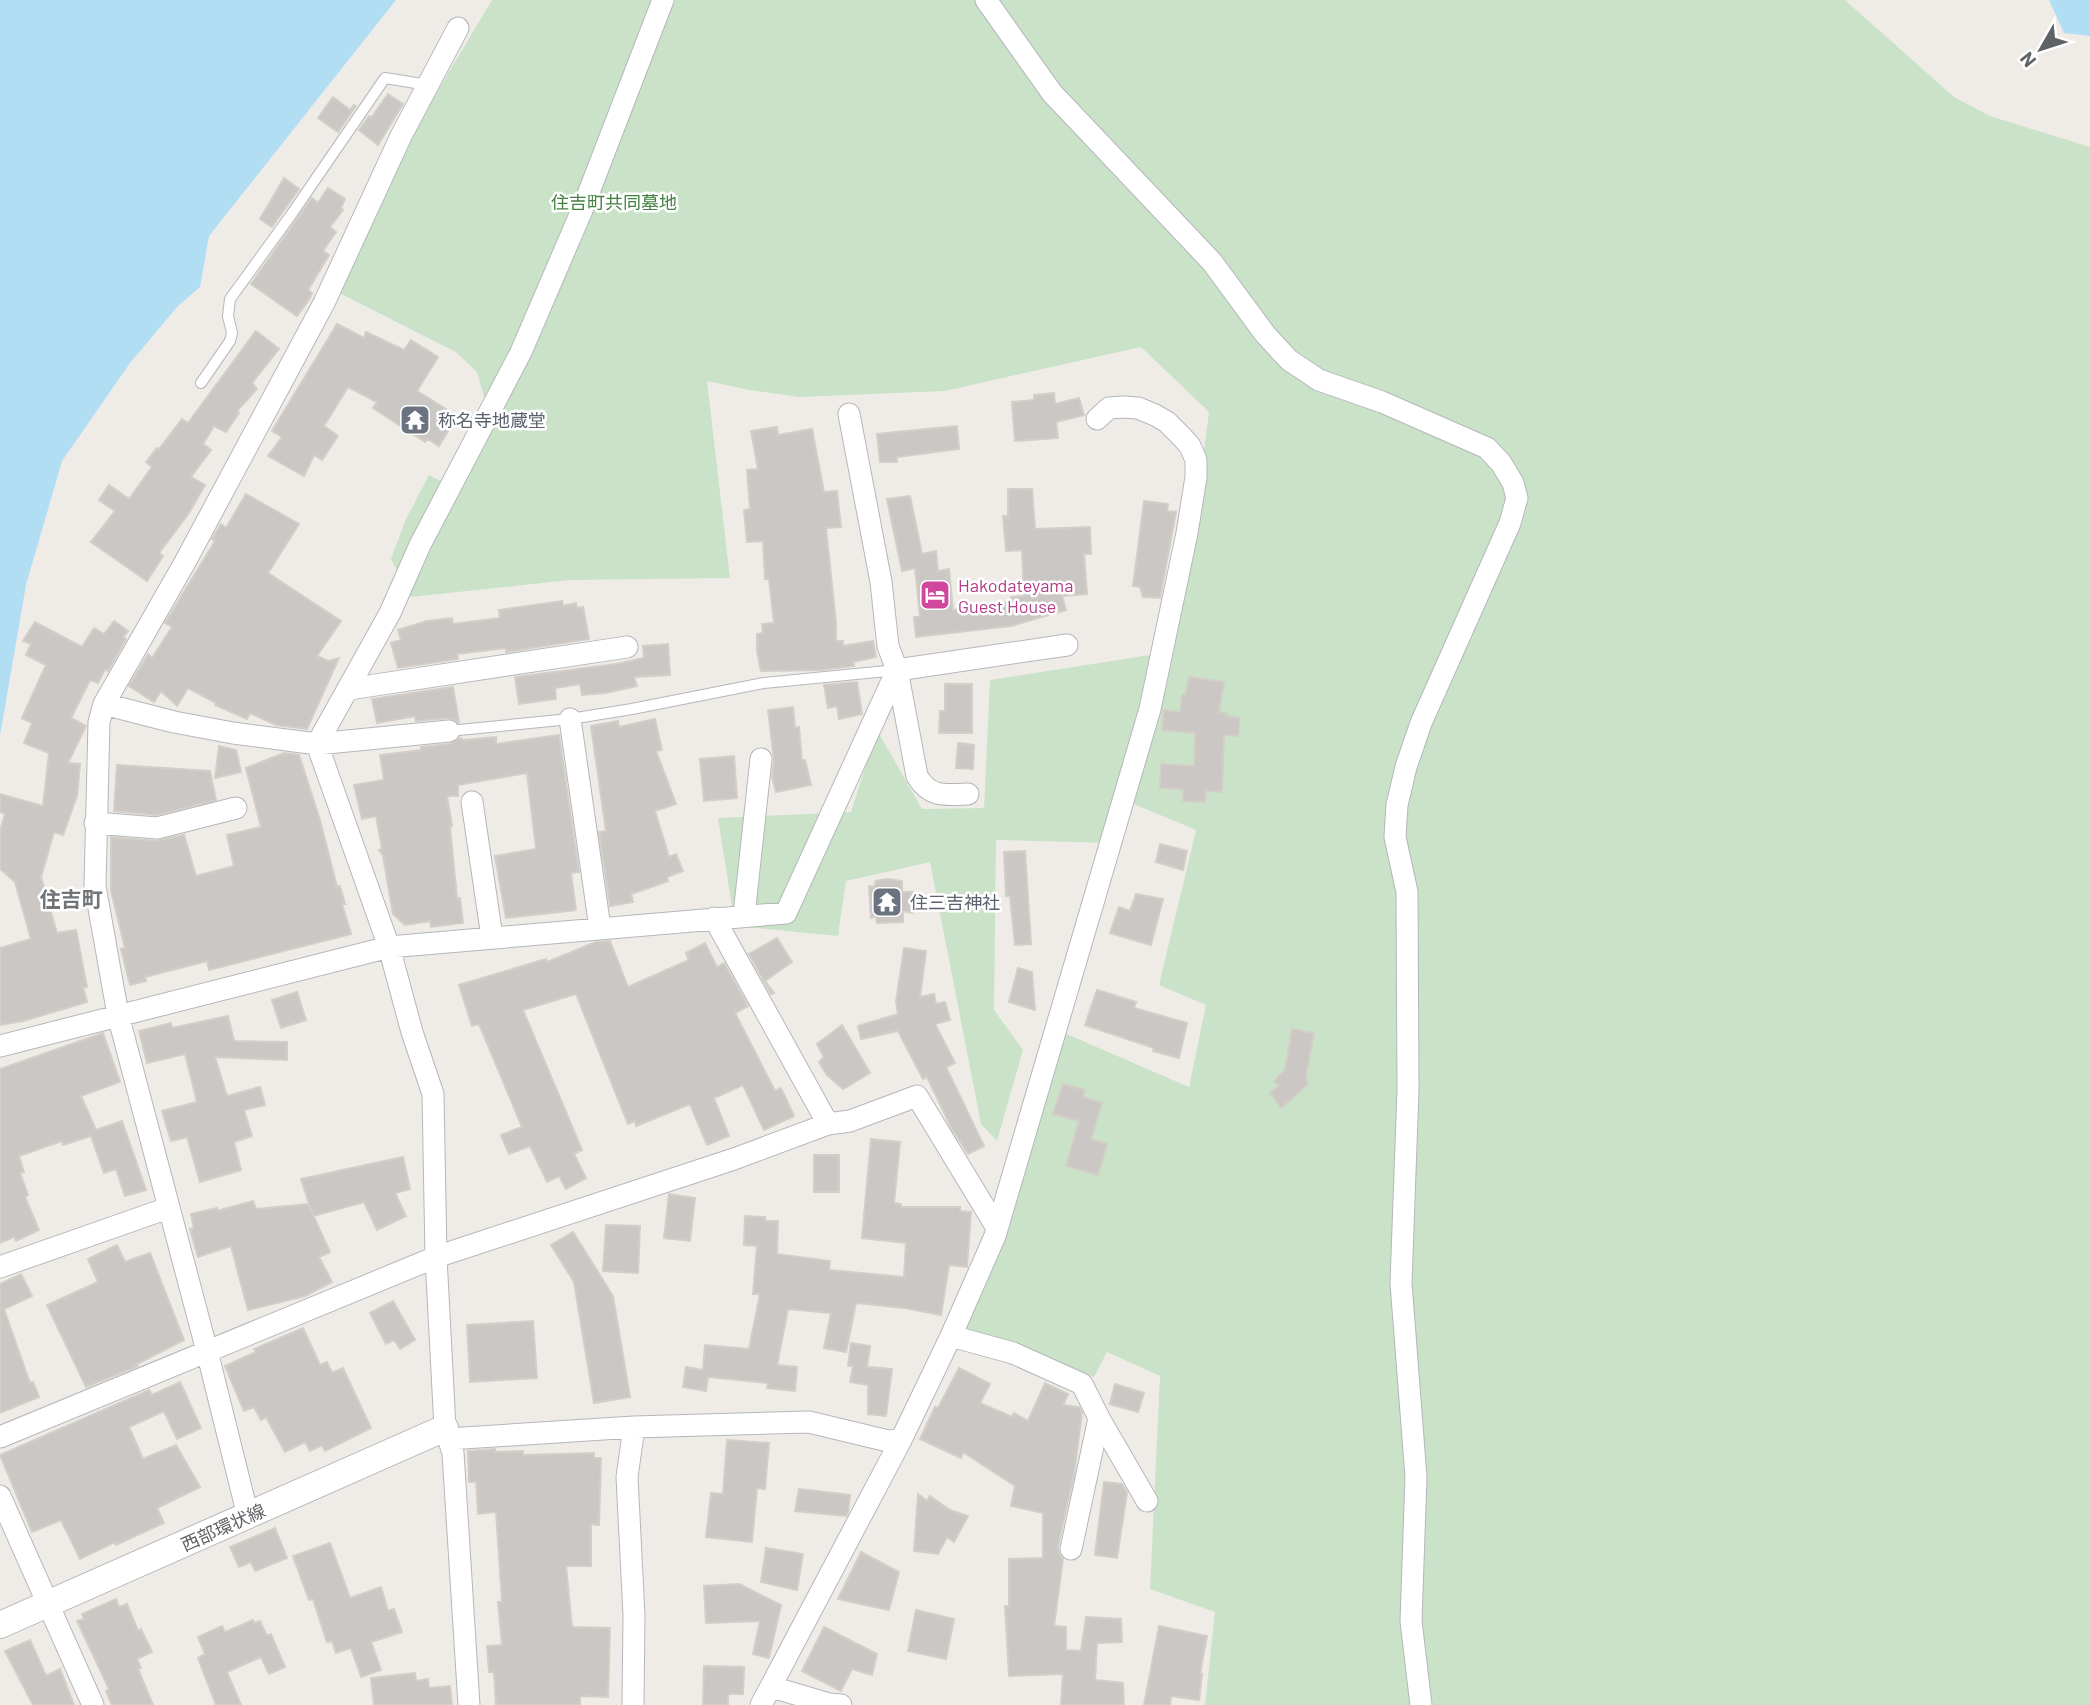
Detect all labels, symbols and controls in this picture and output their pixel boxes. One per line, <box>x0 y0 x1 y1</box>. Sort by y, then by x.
north arrow <box>2006 14 2076 84</box>
text: N <box>2014 48 2040 72</box>
park label: 住吉町共同墓地 <box>551 191 677 213</box>
temple icon: 称名寺地蔵堂 <box>398 403 432 437</box>
place label: 称名寺地蔵堂 <box>438 409 546 431</box>
place label: Hakodateyama Guest House <box>958 574 1073 617</box>
hotel icon: Hakodateyama Guest House <box>918 578 952 612</box>
temple icon: 住三吉神社 <box>870 885 904 919</box>
district label: 住吉町 <box>40 886 103 911</box>
place label: 住三吉神社 <box>910 891 1000 913</box>
street label: 西部環状線 <box>177 1499 269 1555</box>

